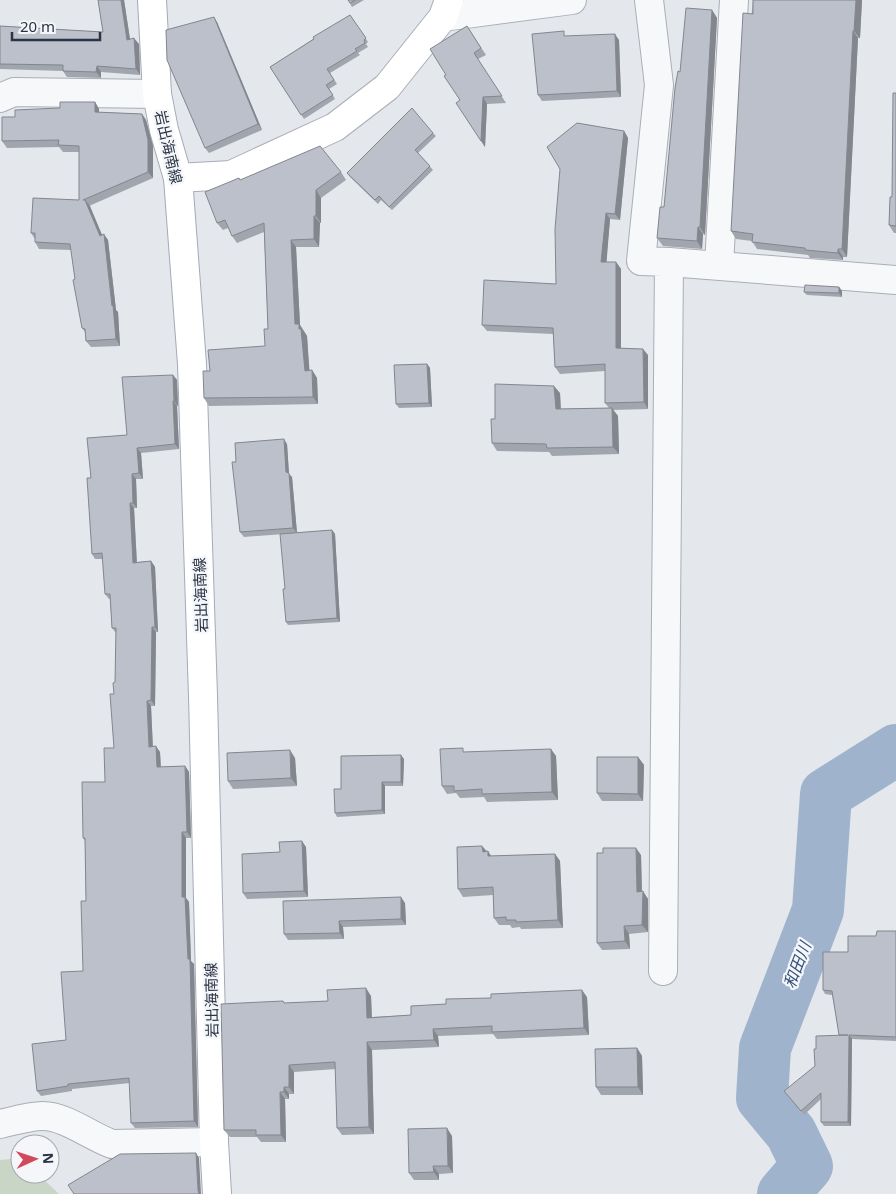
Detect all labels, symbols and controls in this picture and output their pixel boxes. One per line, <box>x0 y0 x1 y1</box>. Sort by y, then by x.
scale bar <box>12 10 100 42</box>
text: 20 m <box>20 16 55 36</box>
street label: 岩出海南線 <box>151 108 187 186</box>
street label: 岩出海南線 <box>189 557 211 633</box>
water label: 和田川 <box>778 937 817 991</box>
street label: 岩出海南線 <box>200 962 222 1038</box>
north arrow <box>10 1134 60 1184</box>
text: N <box>39 1152 58 1164</box>

